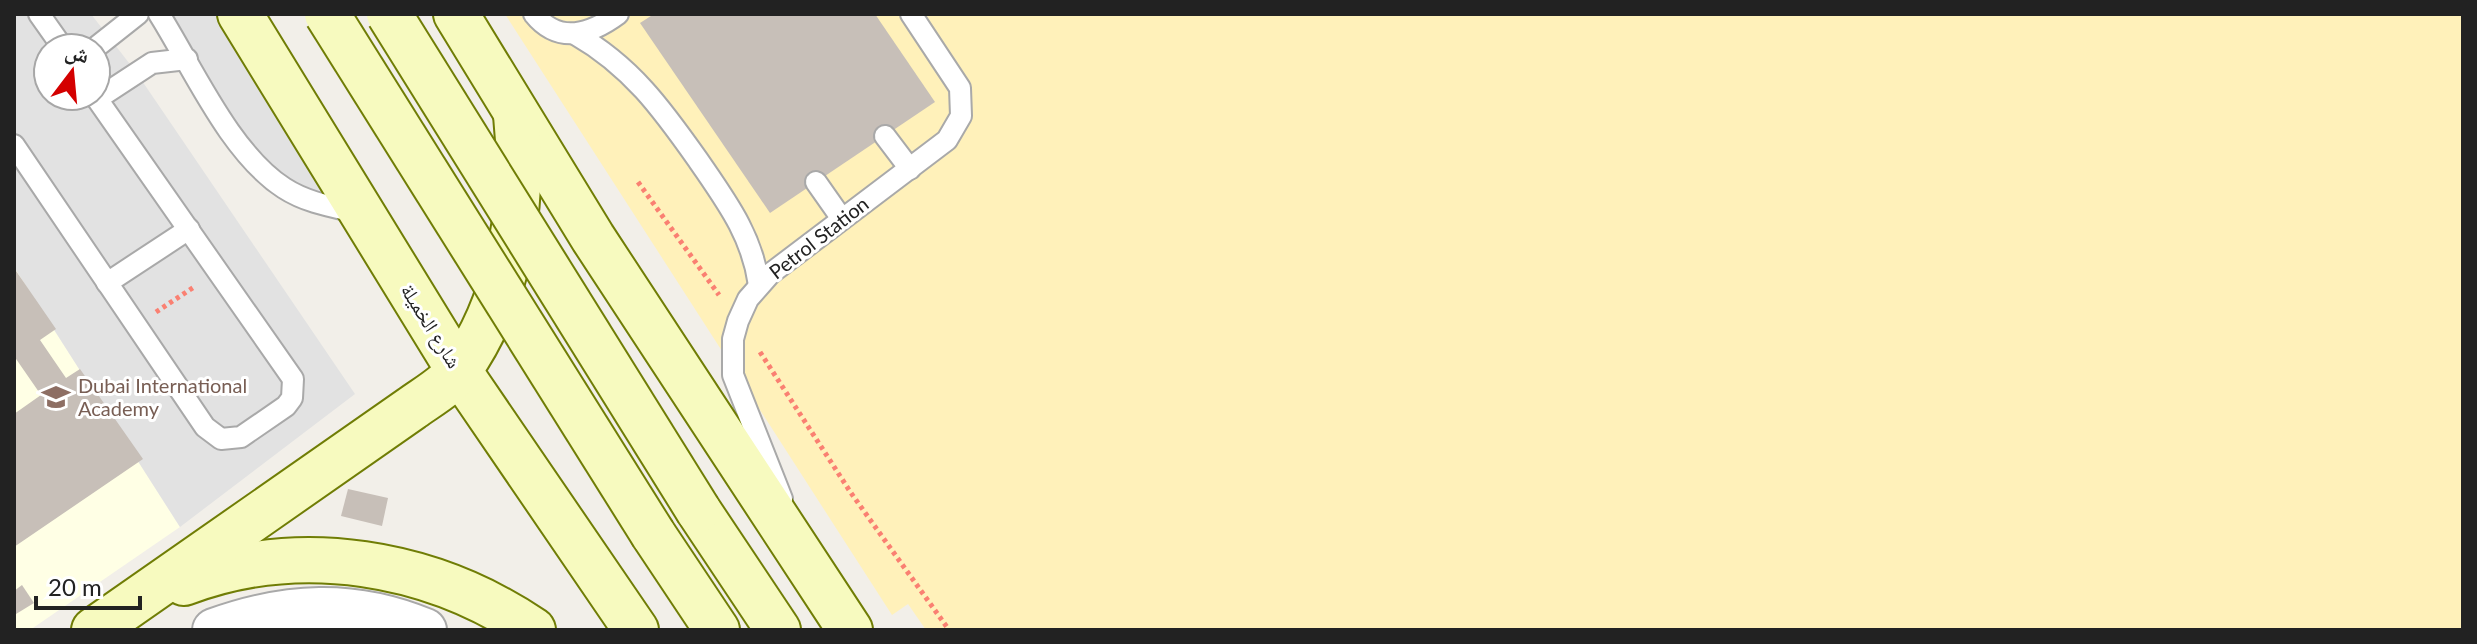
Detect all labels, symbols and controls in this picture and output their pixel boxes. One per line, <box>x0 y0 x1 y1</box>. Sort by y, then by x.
north arrow <box>32 32 112 112</box>
text: ش <box>62 36 93 69</box>
street label: Petrol Station <box>764 191 873 283</box>
street label: شارع الخميلة <box>395 279 467 373</box>
place label: Dubai International Academy <box>78 373 247 420</box>
school or university icon: Dubai International Academy <box>41 382 71 412</box>
scale bar <box>36 560 140 610</box>
text: 20 m <box>48 572 102 601</box>

